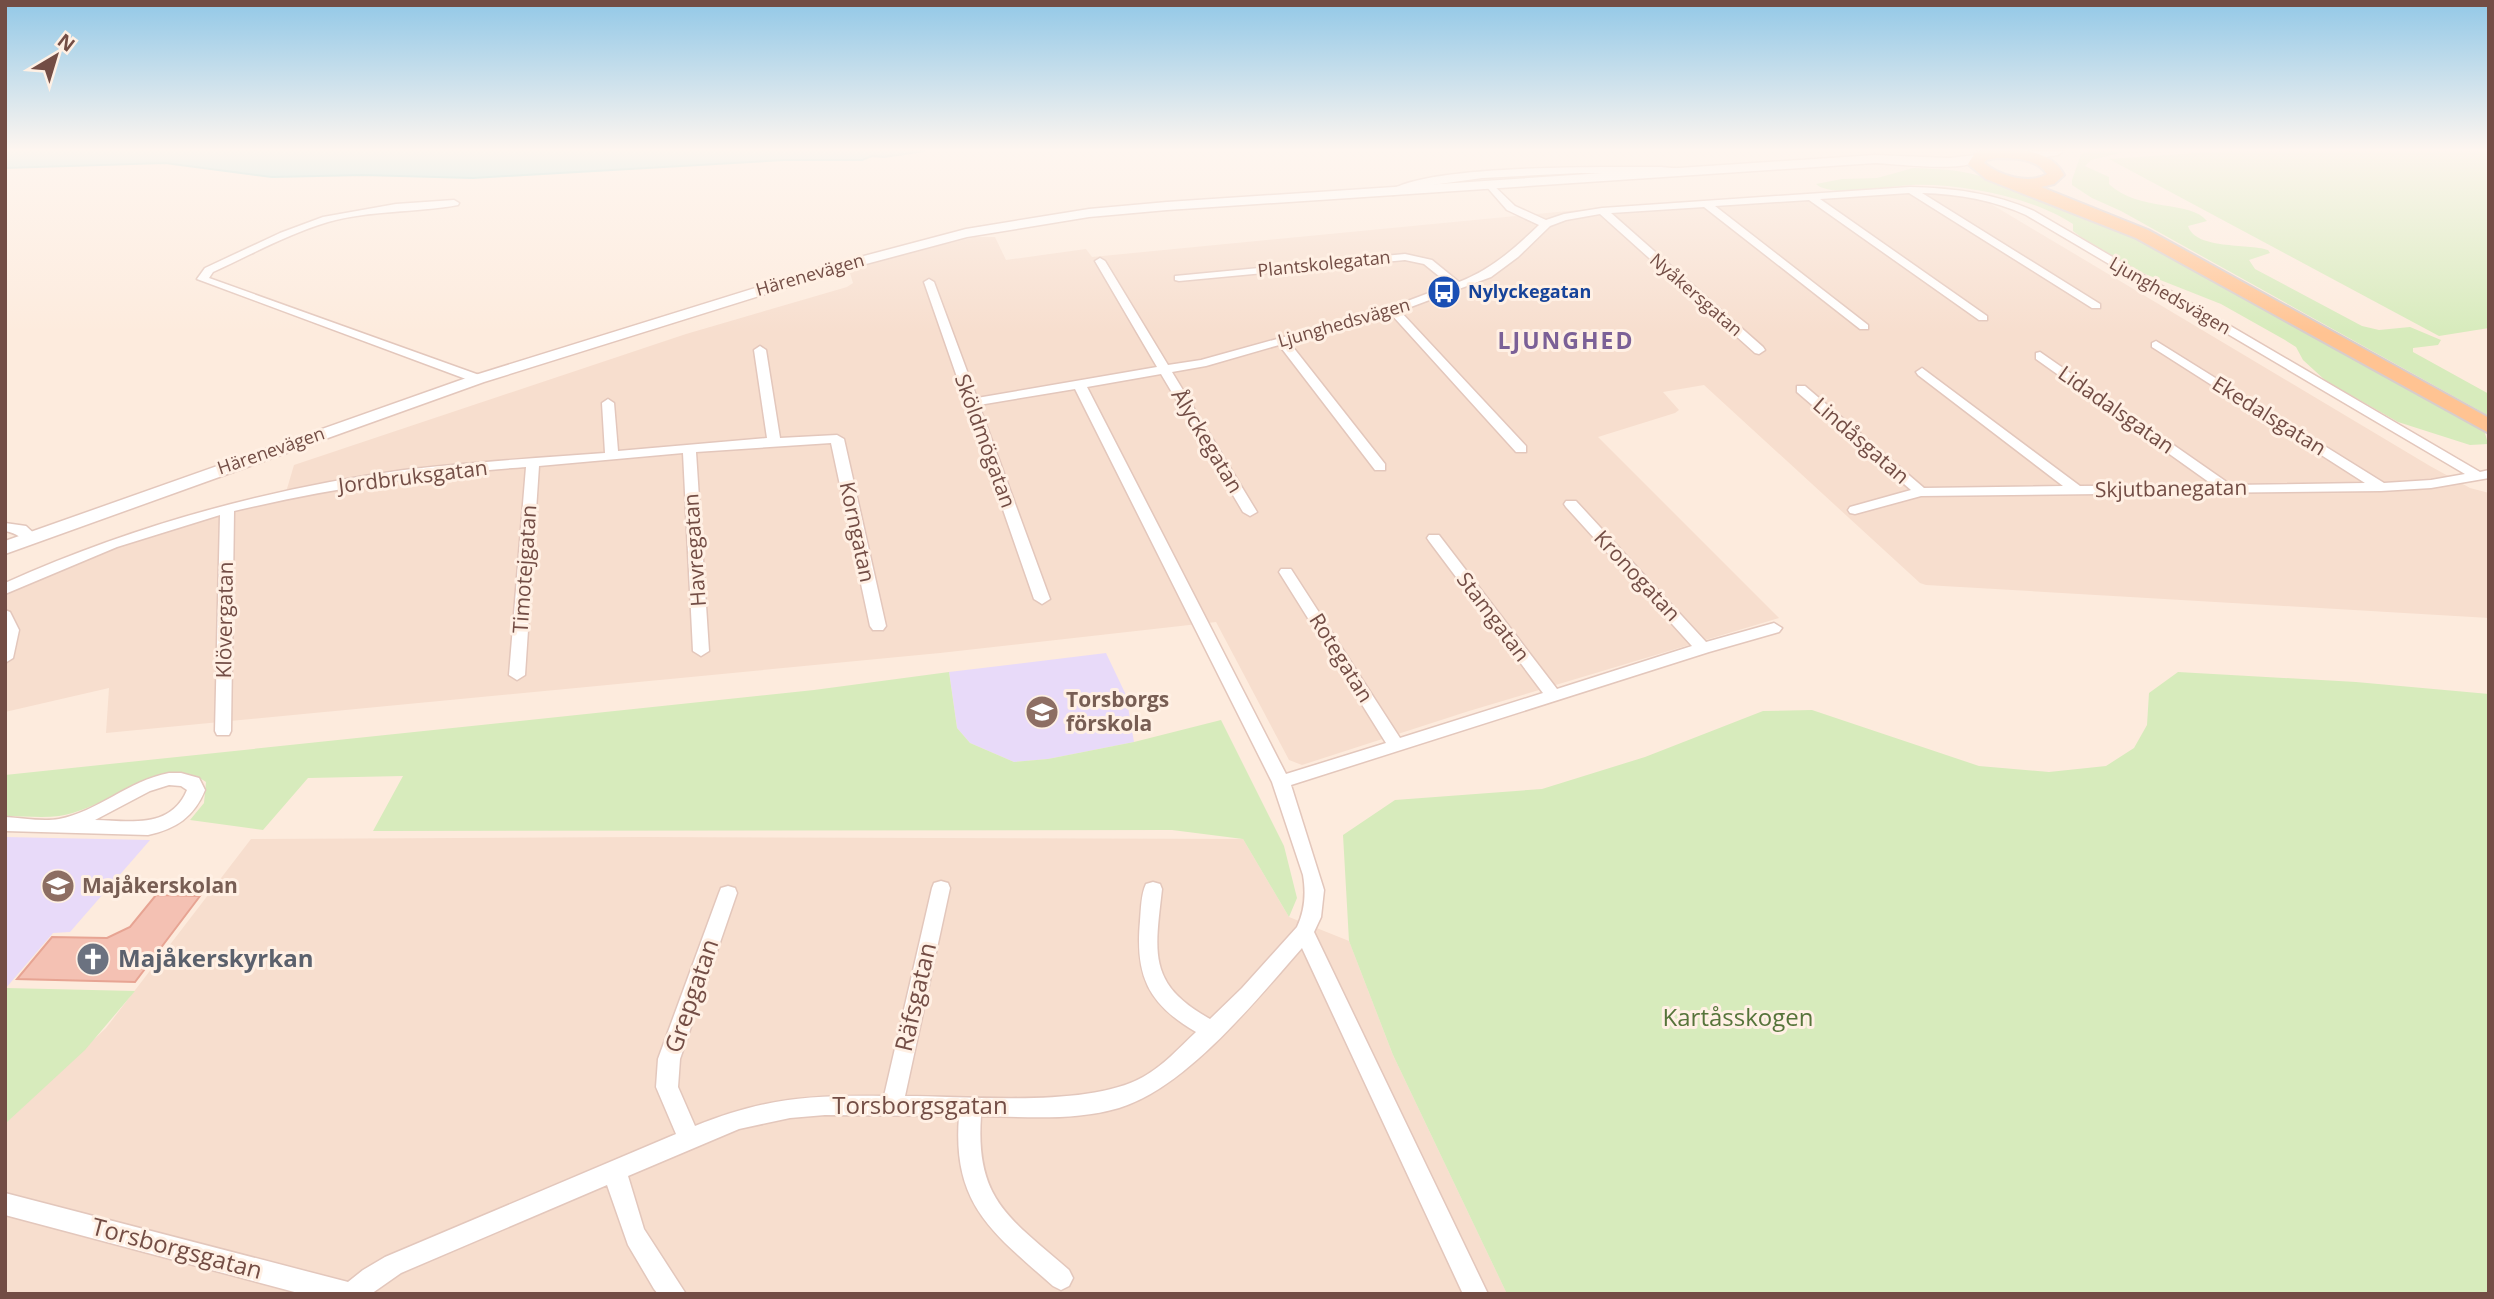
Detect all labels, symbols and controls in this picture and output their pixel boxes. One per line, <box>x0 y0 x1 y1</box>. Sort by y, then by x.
north arrow <box>21 21 91 91</box>
text: N <box>52 28 81 58</box>
street label: Plantskolegatan <box>1256 244 1392 282</box>
street label: Härenevägen <box>753 247 867 301</box>
street label: Nyåkersgatan <box>1645 247 1748 341</box>
street label: Ljunghedsvägen <box>2105 251 2236 340</box>
bus stop icon: Nylyckegatan <box>1425 273 1463 311</box>
place label: Nylyckegatan <box>1468 279 1591 303</box>
street label: Ljunghedsvägen <box>1275 292 1413 352</box>
district label: LJUNGHED <box>1498 324 1634 356</box>
street label: Lidadalsgatan <box>2053 359 2180 460</box>
street label: Ekedalsgatan <box>2207 369 2332 461</box>
street label: Sköldmögatan <box>949 370 1023 511</box>
street label: Ålyckegatan <box>1166 383 1250 498</box>
street label: Lindåsgatan <box>1808 391 1916 490</box>
street label: Härenevägen <box>214 421 327 480</box>
street label: Jordbruksgatan <box>335 453 489 499</box>
street label: Skjutbanegatan <box>2094 473 2247 503</box>
street label: Korngatan <box>834 479 882 585</box>
street label: Havregatan <box>676 493 712 607</box>
street label: Timotejgatan <box>506 504 542 634</box>
street label: Kronogatan <box>1588 524 1687 627</box>
street label: Klövergatan <box>209 561 239 679</box>
street label: Stamgatan <box>1451 566 1537 667</box>
street label: Rotegatan <box>1303 608 1380 707</box>
place label: Torsborgs förskola <box>1066 685 1169 737</box>
school or university icon: Torsborgs förskola <box>1023 693 1061 731</box>
school or university icon: Majåkerskolan <box>39 867 77 905</box>
place label: Majåkerskolan <box>82 871 238 899</box>
street label: Grepgatan <box>656 934 725 1057</box>
street label: Räfsgatan <box>886 939 943 1054</box>
church icon: Majåkerskyrkan <box>74 940 112 978</box>
place label: Majåkerskyrkan <box>118 941 313 974</box>
park label: Kartåsskogen <box>1663 1000 1813 1033</box>
street label: Torsborgsgatan <box>832 1088 1008 1121</box>
street label: Torsborgsgatan <box>88 1209 266 1286</box>

